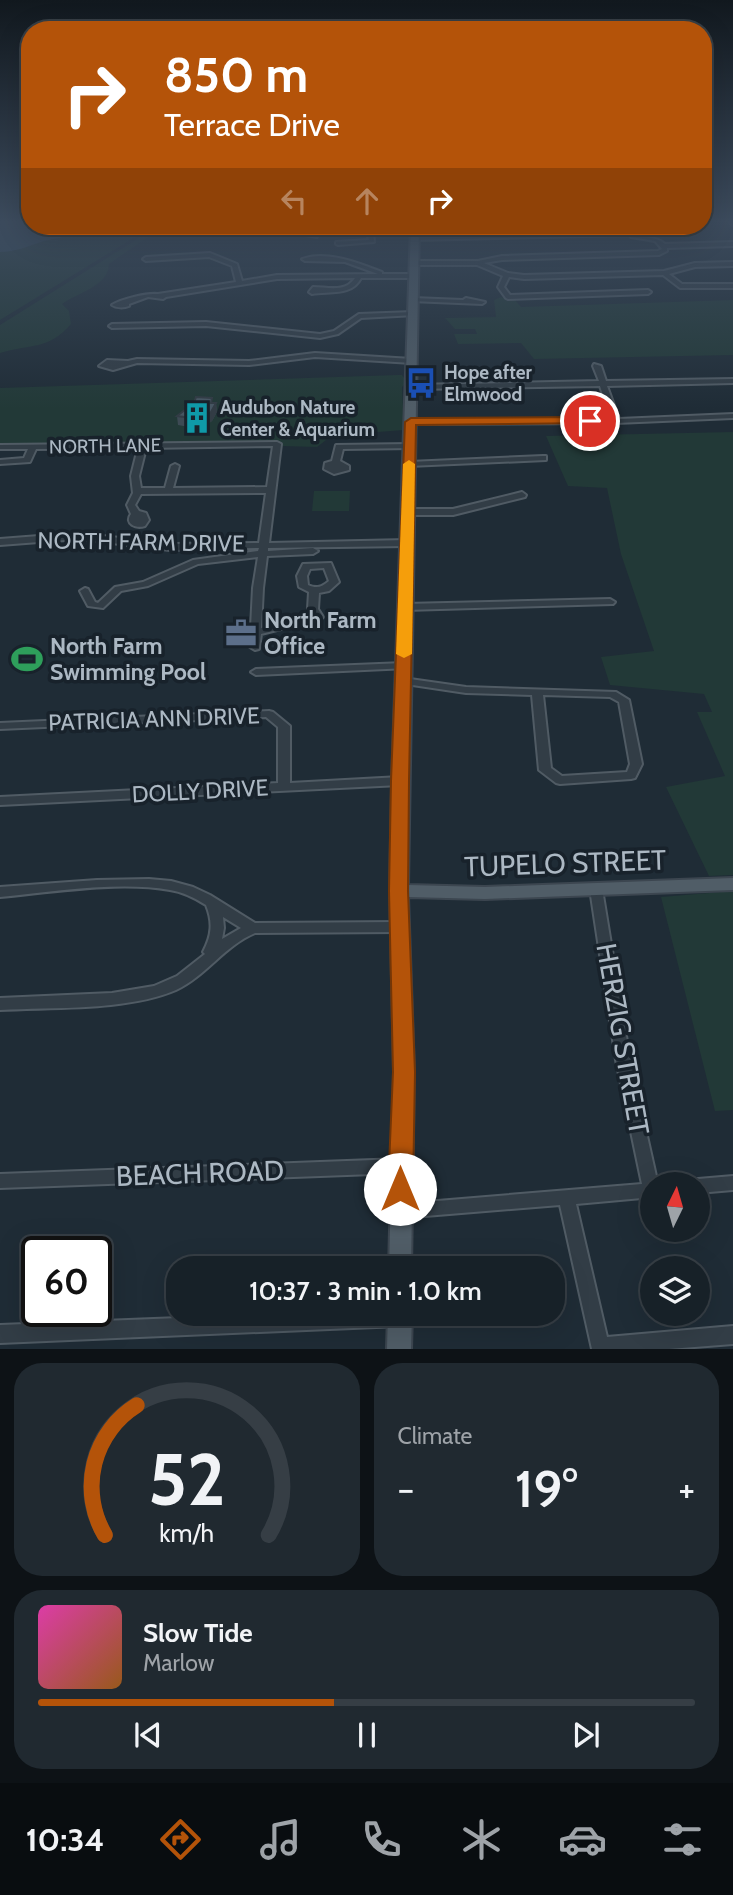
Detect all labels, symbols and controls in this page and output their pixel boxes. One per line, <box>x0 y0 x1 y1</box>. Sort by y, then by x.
text: 850 m <box>164 45 308 104</box>
icon: right <box>49 49 140 140</box>
text: Terrace Drive <box>164 105 340 144</box>
icon: left <box>275 182 313 220</box>
icon: ahead <box>348 182 386 220</box>
icon: right <box>421 182 459 220</box>
place label: Hope after Elmwood <box>444 361 532 406</box>
bus stop icon: Hope after Elmwood <box>404 366 438 400</box>
pin <box>560 391 620 451</box>
place label: Audubon Nature Center & Aquarium <box>220 396 375 441</box>
building icon: Audubon Nature Center & Aquarium <box>180 401 214 435</box>
icon: arrive <box>571 402 609 440</box>
street label: NORTH LANE <box>49 434 161 458</box>
street label: NORTH FARM DRIVE <box>37 526 245 558</box>
place label: North Farm Office <box>264 606 377 660</box>
office icon: North Farm Office <box>224 616 258 650</box>
place label: North Farm Swimming Pool <box>50 632 206 686</box>
sports icon: North Farm Swimming Pool <box>10 642 44 676</box>
street label: PATRICIA ANN DRIVE <box>48 701 260 737</box>
street label: DOLLY DRIVE <box>131 773 269 809</box>
street label: TUPELO STREET <box>463 842 667 884</box>
street label: HERZIG STREET <box>589 941 657 1138</box>
position arrow <box>363 1152 437 1226</box>
street label: BEACH ROAD <box>115 1153 285 1193</box>
north arrow <box>640 1172 710 1242</box>
map controls <box>640 1172 710 1326</box>
speed limit sign: 60 <box>21 1236 112 1327</box>
button: layers <box>640 1256 710 1326</box>
text: 10:37 · 3 min · 1.0 km <box>249 1275 482 1307</box>
text: Climate <box>398 1422 472 1450</box>
text: 52 <box>148 1436 226 1524</box>
text: 19° <box>515 1457 578 1520</box>
text: − <box>398 1465 414 1512</box>
text: + <box>678 1465 695 1512</box>
text: km/h <box>159 1518 214 1548</box>
text: Slow Tide <box>143 1617 253 1649</box>
text: Marlow <box>143 1649 214 1677</box>
icon: previous <box>129 1716 167 1754</box>
icon: pause <box>348 1716 386 1754</box>
icon: next <box>567 1716 605 1754</box>
icon: directions <box>156 1815 205 1864</box>
icon: music <box>256 1815 305 1864</box>
icon: phone <box>357 1815 406 1864</box>
icon: climate <box>457 1815 506 1864</box>
icon: car <box>558 1815 607 1864</box>
icon: filters <box>658 1815 707 1864</box>
text: 10:34 <box>26 1820 104 1859</box>

